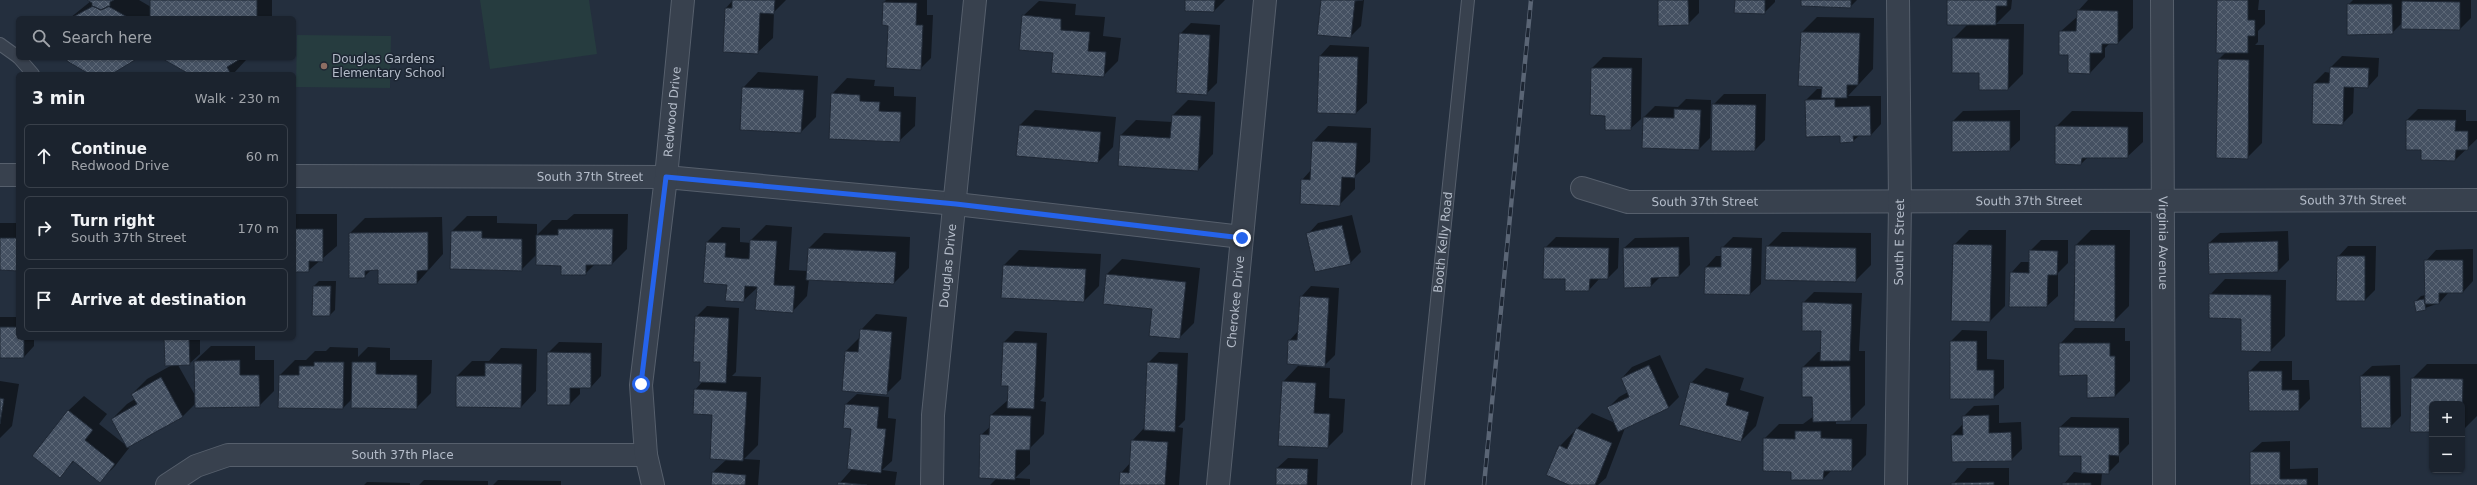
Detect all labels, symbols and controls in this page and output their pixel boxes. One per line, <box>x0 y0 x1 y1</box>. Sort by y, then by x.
search box <box>16 16 296 60</box>
icon: search <box>30 27 52 49</box>
text: Search here <box>62 29 152 47</box>
place label: Douglas Gardens Elementary School <box>332 52 445 80</box>
marker: Douglas Gardens Elementary School <box>319 61 329 71</box>
street label: Redwood Drive <box>661 66 684 158</box>
text: 3 min <box>32 88 85 108</box>
text: Walk · 230 m <box>195 91 280 106</box>
text: Continue <box>71 140 147 158</box>
icon: ahead <box>33 145 55 167</box>
text: 60 m <box>246 149 279 164</box>
text: Redwood Drive <box>71 158 169 173</box>
street label: South 37th Street <box>537 170 644 184</box>
street label: Booth Kelly Road <box>1431 191 1455 293</box>
street label: South 37th Street <box>2300 193 2407 207</box>
street label: South 37th Street <box>1976 194 2083 208</box>
street label: South 37th Street <box>1652 195 1759 209</box>
street label: Virginia Avenue <box>2156 196 2170 290</box>
street label: South E Street <box>1892 198 1907 285</box>
text: Turn right <box>71 212 155 230</box>
icon: right <box>33 217 55 239</box>
text: 170 m <box>237 221 279 236</box>
street label: Douglas Drive <box>937 223 959 309</box>
route end <box>1233 229 1251 247</box>
text: South 37th Street <box>71 230 186 245</box>
street label: Cherokee Drive <box>1224 255 1247 349</box>
icon: arrive <box>33 289 55 311</box>
text: Arrive at destination <box>71 291 246 309</box>
route start <box>632 375 650 393</box>
map controls <box>2429 401 2465 473</box>
button: + <box>2429 401 2465 437</box>
button: − <box>2429 437 2465 473</box>
street label: South 37th Place <box>351 448 454 462</box>

